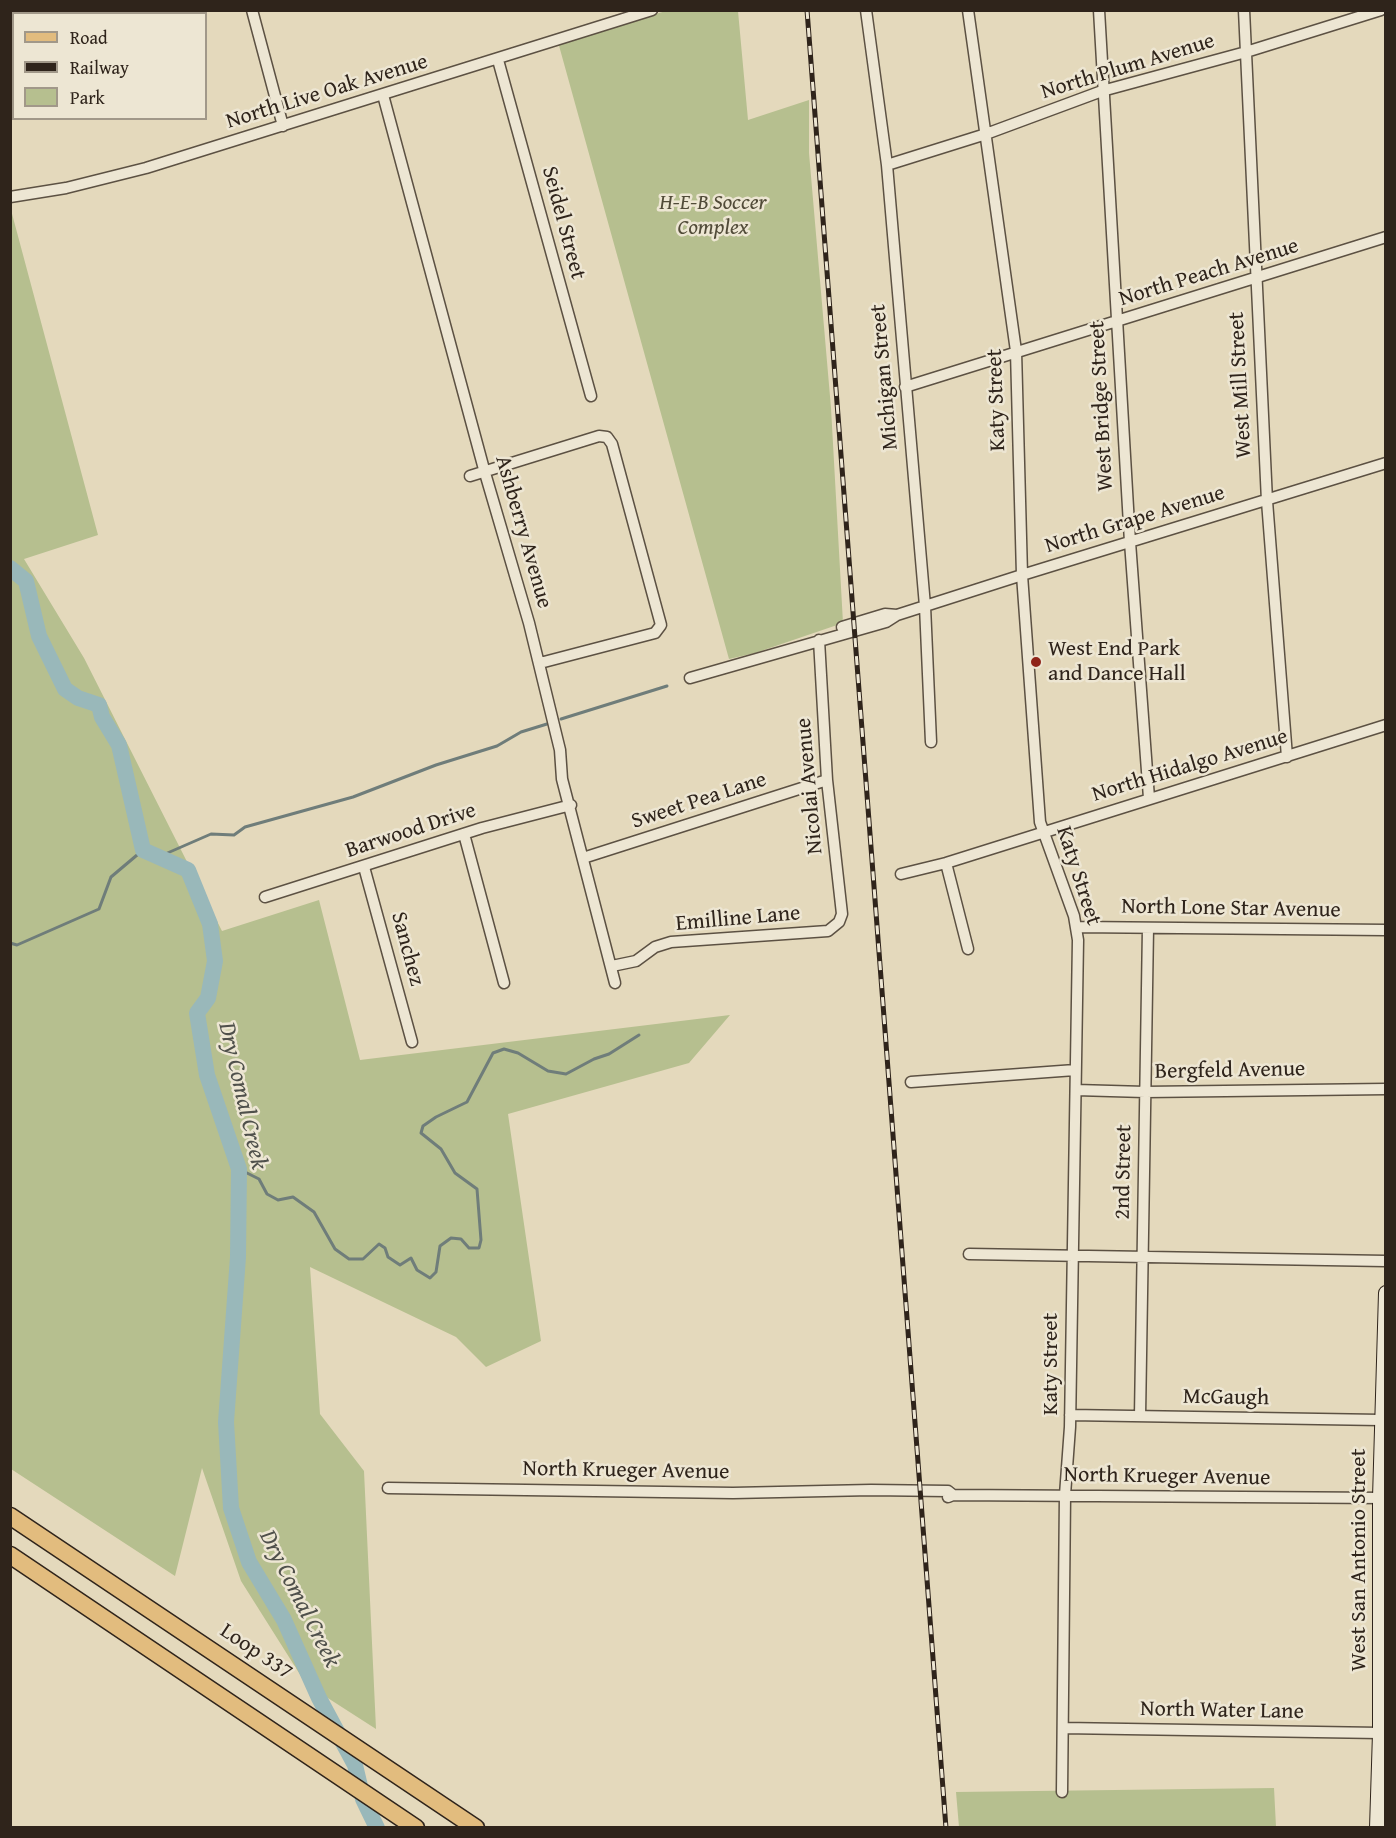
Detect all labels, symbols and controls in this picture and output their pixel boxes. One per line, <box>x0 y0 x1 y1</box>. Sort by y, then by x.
legend <box>12 12 207 120</box>
text: Road <box>70 24 108 51</box>
street label: North Plum Avenue <box>1038 28 1218 106</box>
street label: North Live Oak Avenue <box>223 49 431 135</box>
text: Railway <box>70 54 129 81</box>
text: Park <box>70 84 105 111</box>
street label: Seidel Street <box>535 164 591 282</box>
park label: H-E-B Soccer Complex <box>659 190 767 242</box>
street label: North Peach Avenue <box>1116 233 1302 313</box>
street label: Michigan Street <box>865 303 905 451</box>
street label: West Mill Street <box>1224 311 1258 459</box>
street label: West Bridge Street <box>1084 320 1120 492</box>
street label: Katy Street <box>982 348 1012 452</box>
street label: Ashberry Avenue <box>489 453 557 611</box>
street label: North Grape Avenue <box>1042 480 1228 560</box>
place label: West End Park and Dance Hall <box>1048 636 1186 688</box>
marker: West End Park and Dance Hall <box>1029 655 1043 669</box>
street label: Nicolai Avenue <box>791 717 829 855</box>
street label: North Hidalgo Avenue <box>1089 724 1291 808</box>
street label: Sweet Pea Lane <box>628 767 770 835</box>
street label: Barwood Drive <box>342 797 480 865</box>
street label: Katy Street <box>1050 823 1106 929</box>
street label: North Lone Star Avenue <box>1121 894 1341 924</box>
street label: Emilline Lane <box>675 900 801 938</box>
street label: Sanchez <box>385 909 429 989</box>
water label: Dry Comal Creek <box>211 1020 273 1172</box>
street label: Bergfeld Avenue <box>1155 1056 1305 1086</box>
street label: 2nd Street <box>1110 1124 1138 1220</box>
street label: Katy Street <box>1038 1313 1064 1415</box>
street label: McGaugh <box>1183 1384 1269 1412</box>
street label: West San Antonio Street <box>1346 1449 1372 1671</box>
street label: North Krueger Avenue <box>522 1456 730 1486</box>
street label: North Krueger Avenue <box>1063 1462 1271 1492</box>
water label: Dry Comal Creek <box>252 1526 346 1672</box>
street label: Loop 337 <box>215 1618 297 1686</box>
street label: North Water Lane <box>1140 1696 1304 1726</box>

